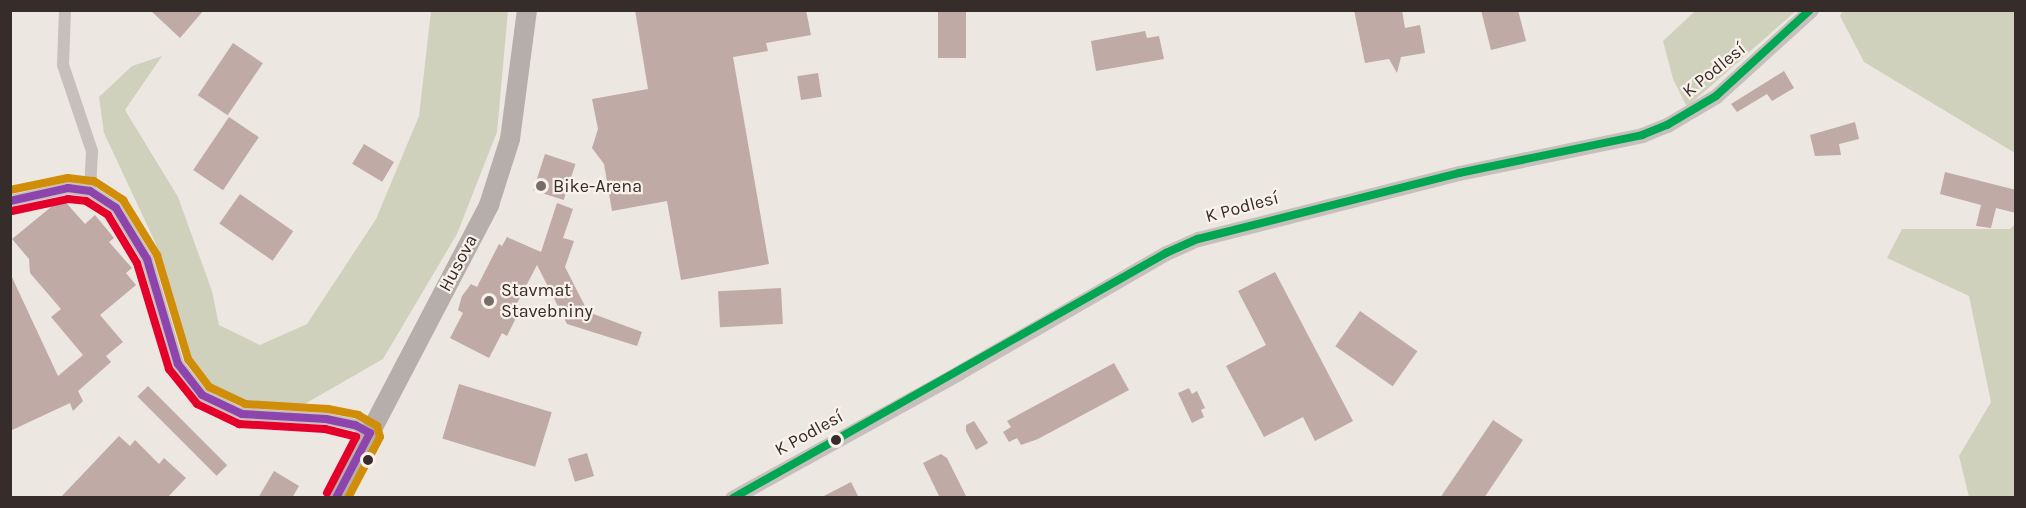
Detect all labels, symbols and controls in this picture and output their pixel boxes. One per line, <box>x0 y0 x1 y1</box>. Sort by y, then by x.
street label: K Podlesí <box>1678 38 1750 102</box>
place label: Bike-Arena <box>553 175 642 197</box>
marker: Bike-Arena <box>534 179 548 193</box>
street label: K Podlesí <box>1203 187 1281 227</box>
street label: Husova <box>434 231 482 295</box>
place label: Stavmat Stavebniny <box>501 280 593 322</box>
marker: Stavmat Stavebniny <box>482 294 496 308</box>
street label: K Podlesí <box>771 405 847 461</box>
unlabelled marker <box>830 434 842 446</box>
unlabelled marker <box>362 454 374 466</box>

